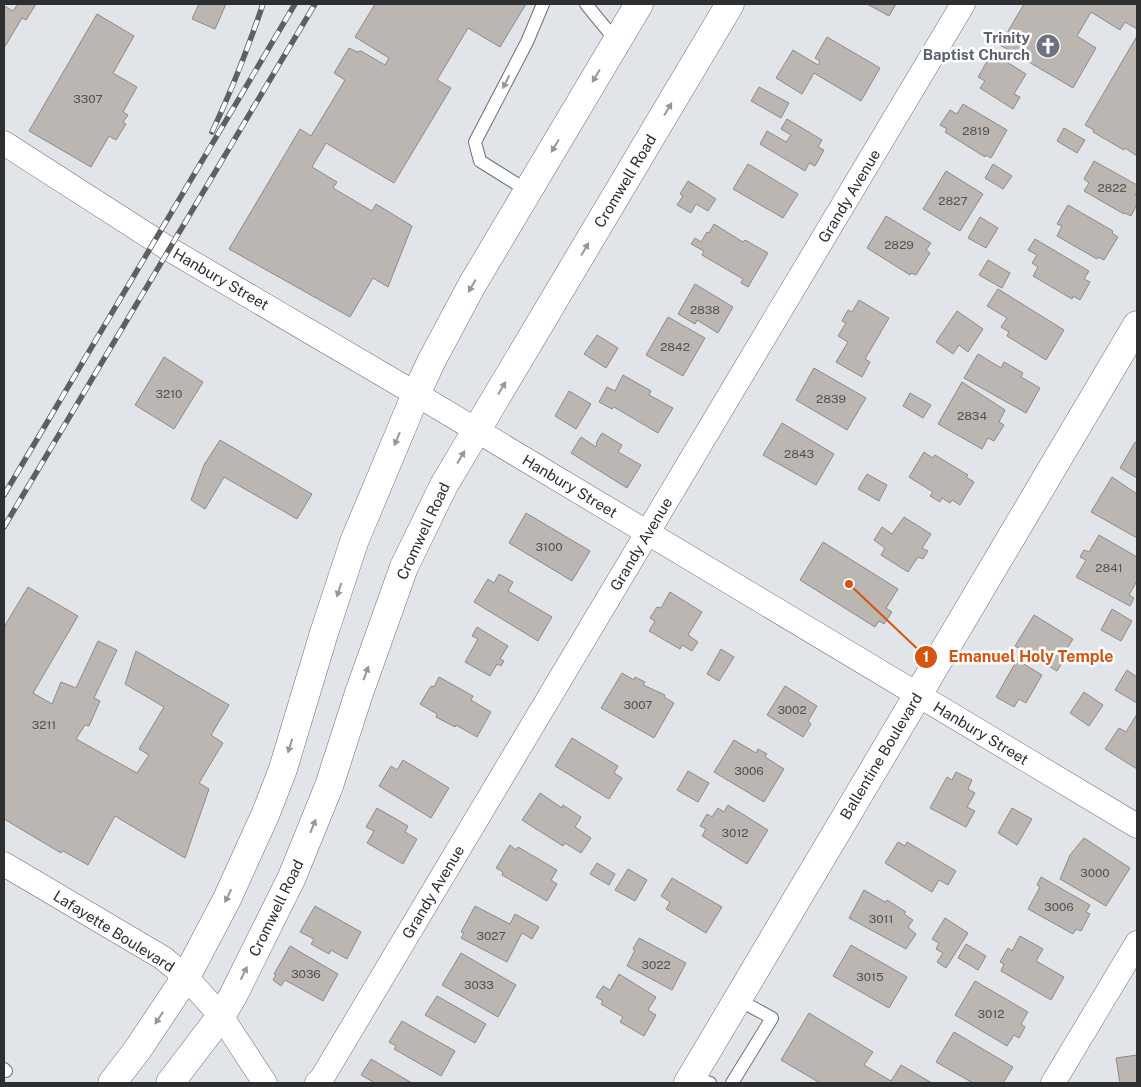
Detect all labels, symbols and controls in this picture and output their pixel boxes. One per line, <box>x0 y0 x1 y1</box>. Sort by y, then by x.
place label: Trinity Baptist Church <box>923 29 1031 63</box>
church icon: Trinity Baptist Church <box>1035 33 1061 59</box>
one-way arrow <box>592 69 601 82</box>
one-way arrow <box>502 75 510 89</box>
house number: 3307 <box>73 92 103 106</box>
one-way arrow <box>663 102 672 115</box>
house number: 2819 <box>962 124 990 138</box>
street label: Cromwell Road <box>591 131 659 231</box>
one-way arrow <box>550 140 559 153</box>
street label: Grandy Avenue <box>815 146 883 246</box>
house number: 2822 <box>1097 181 1127 195</box>
house number: 2827 <box>938 194 968 208</box>
house number: 2829 <box>884 238 914 252</box>
one-way arrow <box>580 242 589 255</box>
street label: Hanbury Street <box>170 245 272 313</box>
one-way arrow <box>467 279 476 292</box>
house number: 2838 <box>690 303 720 317</box>
house number: 2842 <box>660 340 690 354</box>
one-way arrow <box>497 382 506 395</box>
house number: 3210 <box>156 387 182 401</box>
house number: 2839 <box>816 392 846 406</box>
house number: 2834 <box>957 409 987 423</box>
one-way arrow <box>393 432 401 446</box>
house number: 2843 <box>784 447 814 461</box>
one-way arrow <box>456 450 465 463</box>
street label: Hanbury Street <box>519 451 621 521</box>
street label: Cromwell Road <box>393 480 453 582</box>
street label: Grandy Avenue <box>607 494 675 594</box>
house number: 3100 <box>535 540 563 554</box>
house number: 2841 <box>1095 561 1123 575</box>
one-way arrow <box>334 583 342 598</box>
callout: Emanuel Holy Temple <box>913 641 1124 672</box>
text: Emanuel Holy Temple <box>948 647 1114 666</box>
text: 1 <box>923 648 929 665</box>
one-way arrow <box>363 665 370 680</box>
street label: Ballentine Boulevard <box>837 690 925 822</box>
house number: 3007 <box>623 698 653 712</box>
street label: Hanbury Street <box>930 698 1032 768</box>
house number: 3002 <box>777 703 807 717</box>
house number: 3211 <box>32 718 56 732</box>
one-way arrow <box>285 739 293 754</box>
house number: 3006 <box>734 764 764 778</box>
one-way arrow <box>309 819 317 833</box>
house number: 3012 <box>722 826 748 840</box>
street label: Grandy Avenue <box>399 842 467 942</box>
street label: Cromwell Road <box>245 857 307 959</box>
house number: 3000 <box>1080 866 1110 880</box>
street label: Lafayette Boulevard <box>50 887 178 975</box>
one-way arrow <box>224 889 232 903</box>
house number: 3006 <box>1044 900 1074 914</box>
house number: 3011 <box>869 912 893 926</box>
house number: 3027 <box>476 929 506 943</box>
house number: 3022 <box>641 958 671 972</box>
one-way arrow <box>240 966 248 980</box>
house number: 3036 <box>291 967 321 981</box>
house number: 3015 <box>856 970 884 984</box>
house number: 3033 <box>464 978 494 992</box>
house number: 3012 <box>978 1007 1004 1021</box>
one-way arrow <box>154 1011 164 1024</box>

